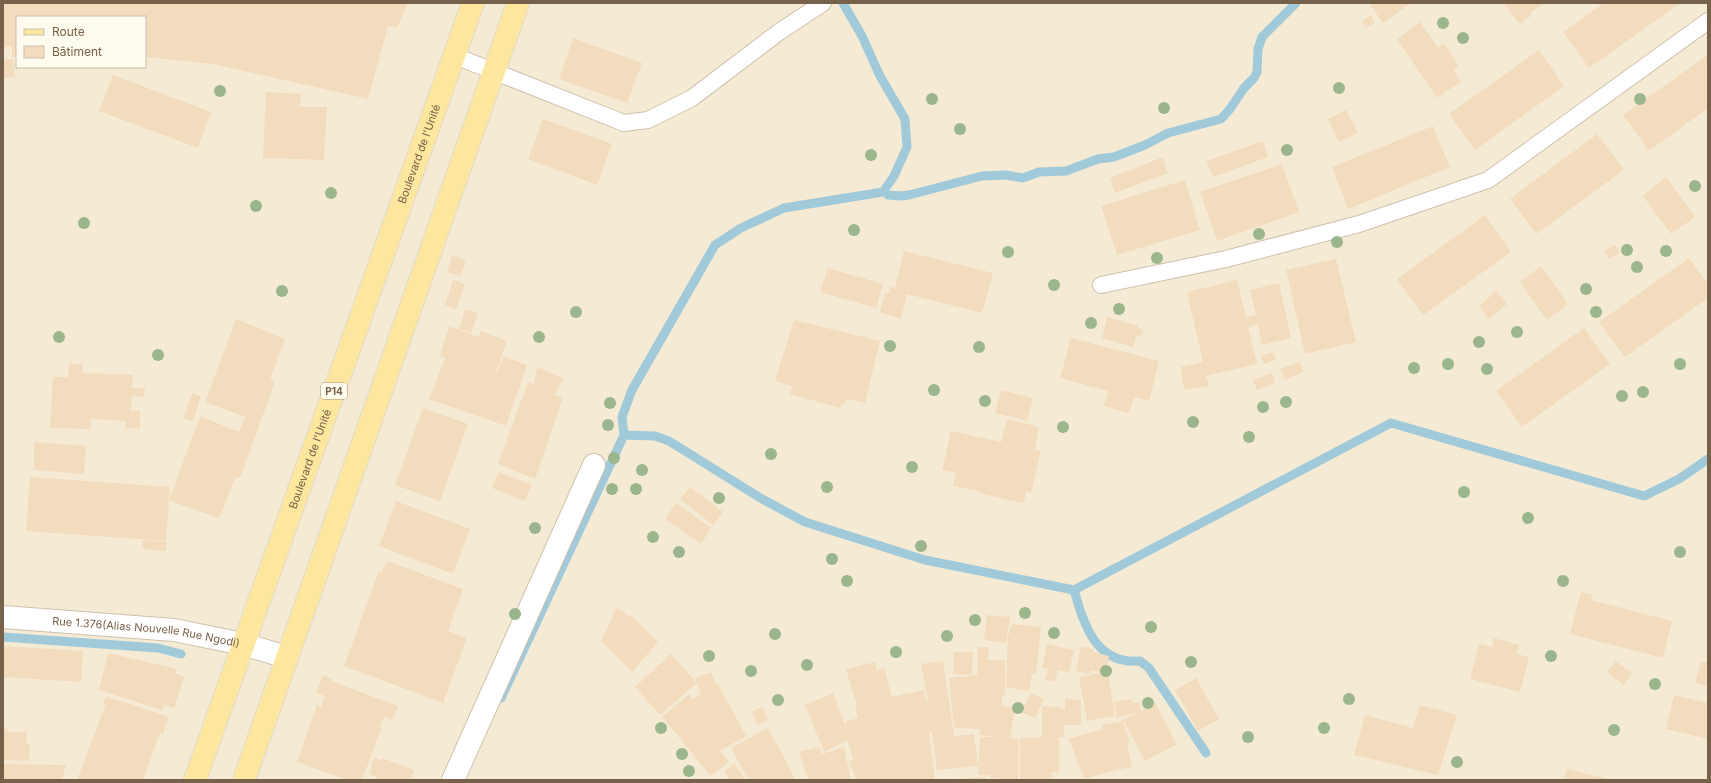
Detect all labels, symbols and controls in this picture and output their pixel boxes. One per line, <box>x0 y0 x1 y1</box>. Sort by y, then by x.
legend <box>16 16 146 68</box>
text: Route <box>52 24 85 39</box>
text: Bâtiment <box>52 44 102 59</box>
street label: Boulevard de l'Unité <box>395 102 443 206</box>
road number: P14 <box>321 383 347 399</box>
street label: Boulevard de l'Unité <box>286 407 334 511</box>
street label: Rue 1.376(Alias Nouvelle Rue Ngodi) <box>52 614 241 650</box>

